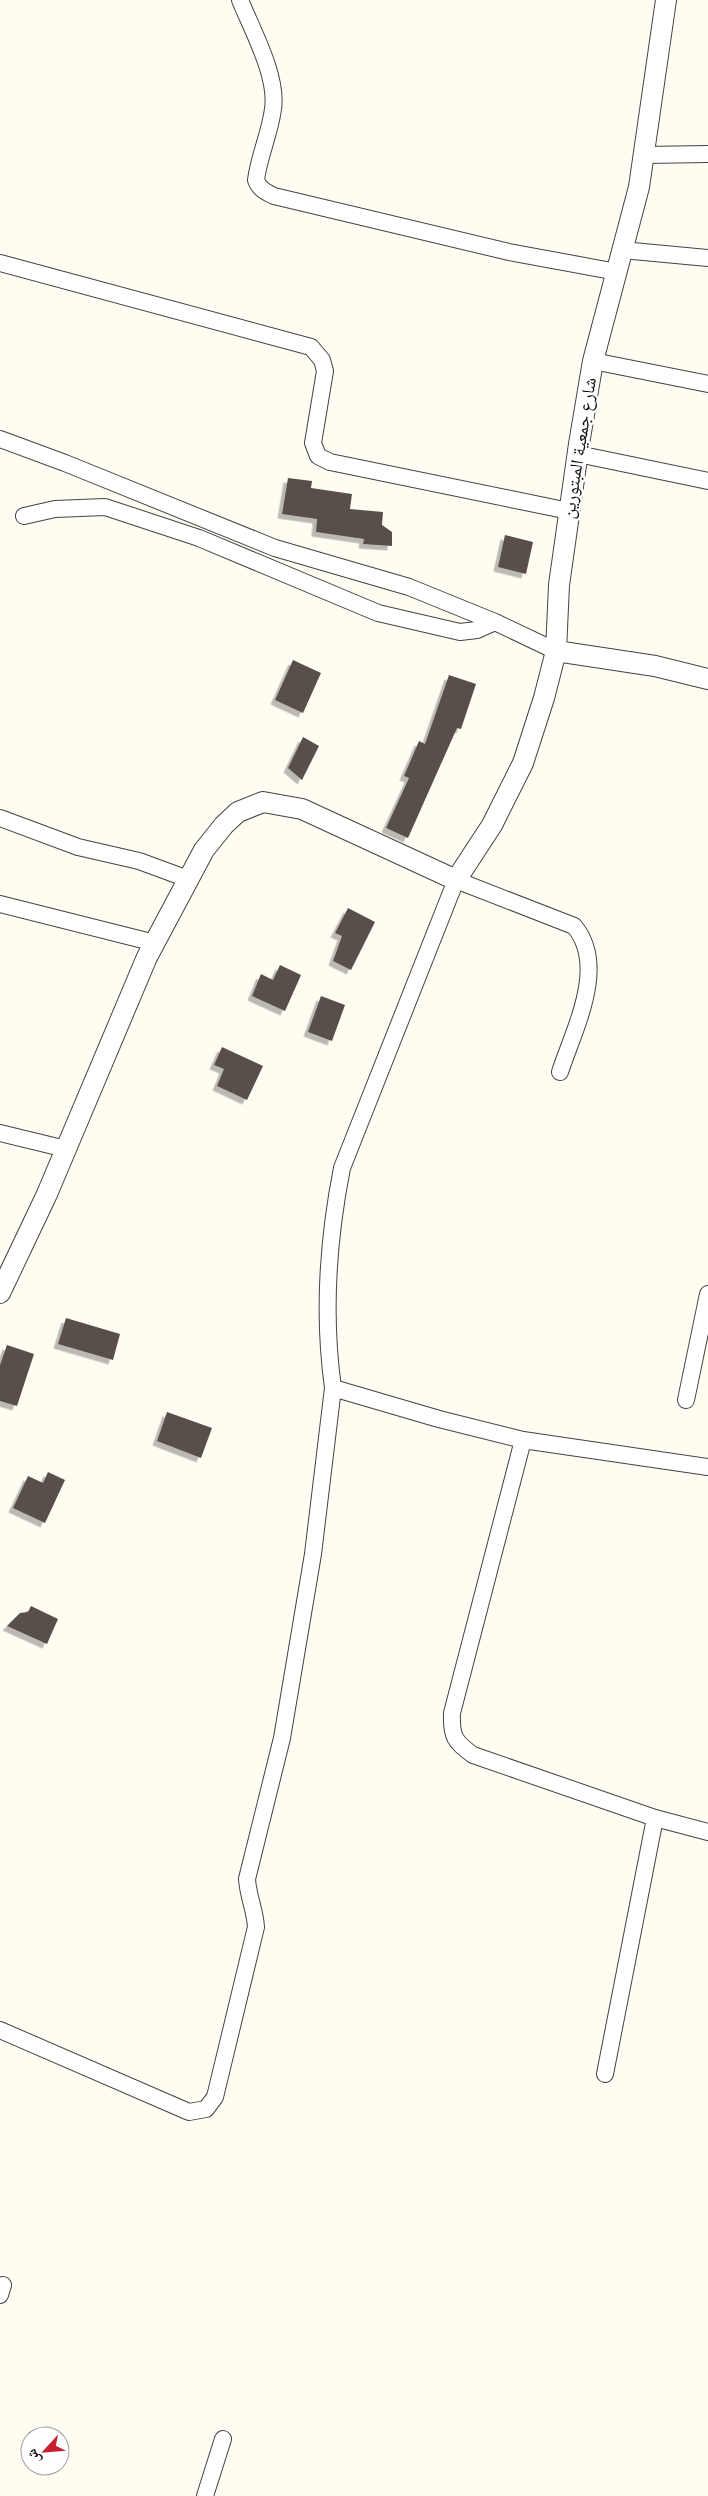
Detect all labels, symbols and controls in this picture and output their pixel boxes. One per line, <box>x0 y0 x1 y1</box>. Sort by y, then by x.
street label: شارع جمعية المبتورين <box>557 376 601 520</box>
north arrow <box>20 2426 70 2476</box>
text: ش <box>23 2446 45 2467</box>

